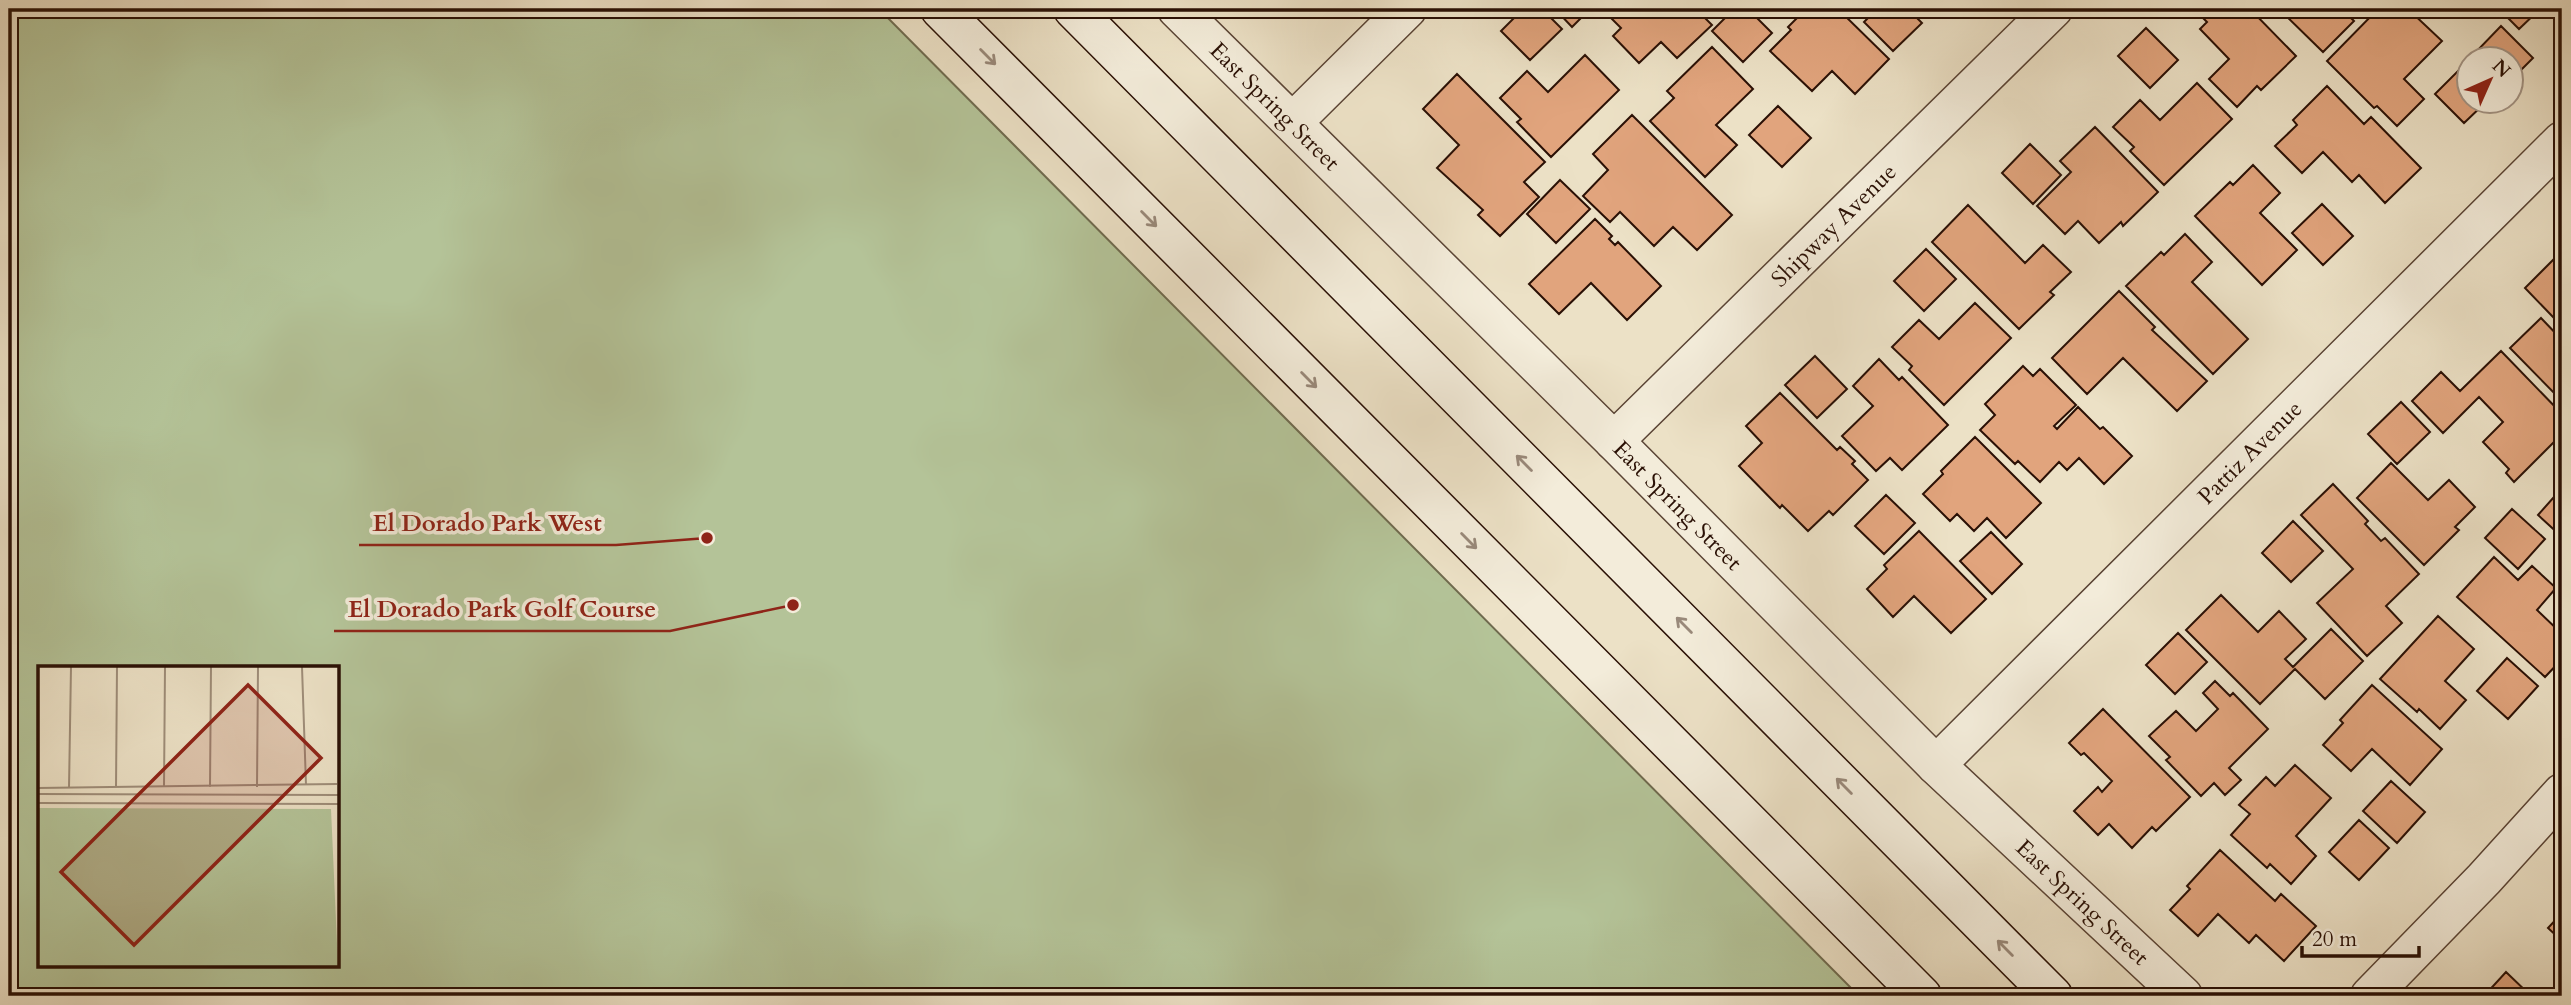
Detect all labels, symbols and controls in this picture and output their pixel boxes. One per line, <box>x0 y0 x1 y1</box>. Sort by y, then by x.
street label: East Spring Street <box>1203 35 1347 178</box>
north arrow <box>2456 46 2526 116</box>
one-way arrow <box>980 48 997 65</box>
text: N <box>2486 54 2517 84</box>
street label: Shipway Avenue <box>1764 157 1903 294</box>
one-way arrow <box>1140 210 1157 227</box>
one-way arrow <box>1300 371 1317 388</box>
street label: Pattiz Avenue <box>2191 394 2309 511</box>
street label: East Spring Street <box>1606 434 1749 577</box>
one-way arrow <box>1516 455 1533 472</box>
callout: El Dorado Park West <box>359 500 616 545</box>
text: El Dorado Park West <box>372 507 602 540</box>
one-way arrow <box>1461 533 1478 550</box>
callout: El Dorado Park Golf Course <box>334 586 670 631</box>
text: El Dorado Park Golf Course <box>348 593 656 626</box>
one-way arrow <box>1676 616 1693 633</box>
inset map <box>38 666 340 967</box>
one-way arrow <box>1836 778 1853 795</box>
street label: East Spring Street <box>2009 833 2155 972</box>
scale bar <box>2302 914 2419 958</box>
text: 20 m <box>2312 925 2357 954</box>
one-way arrow <box>1996 939 2013 956</box>

